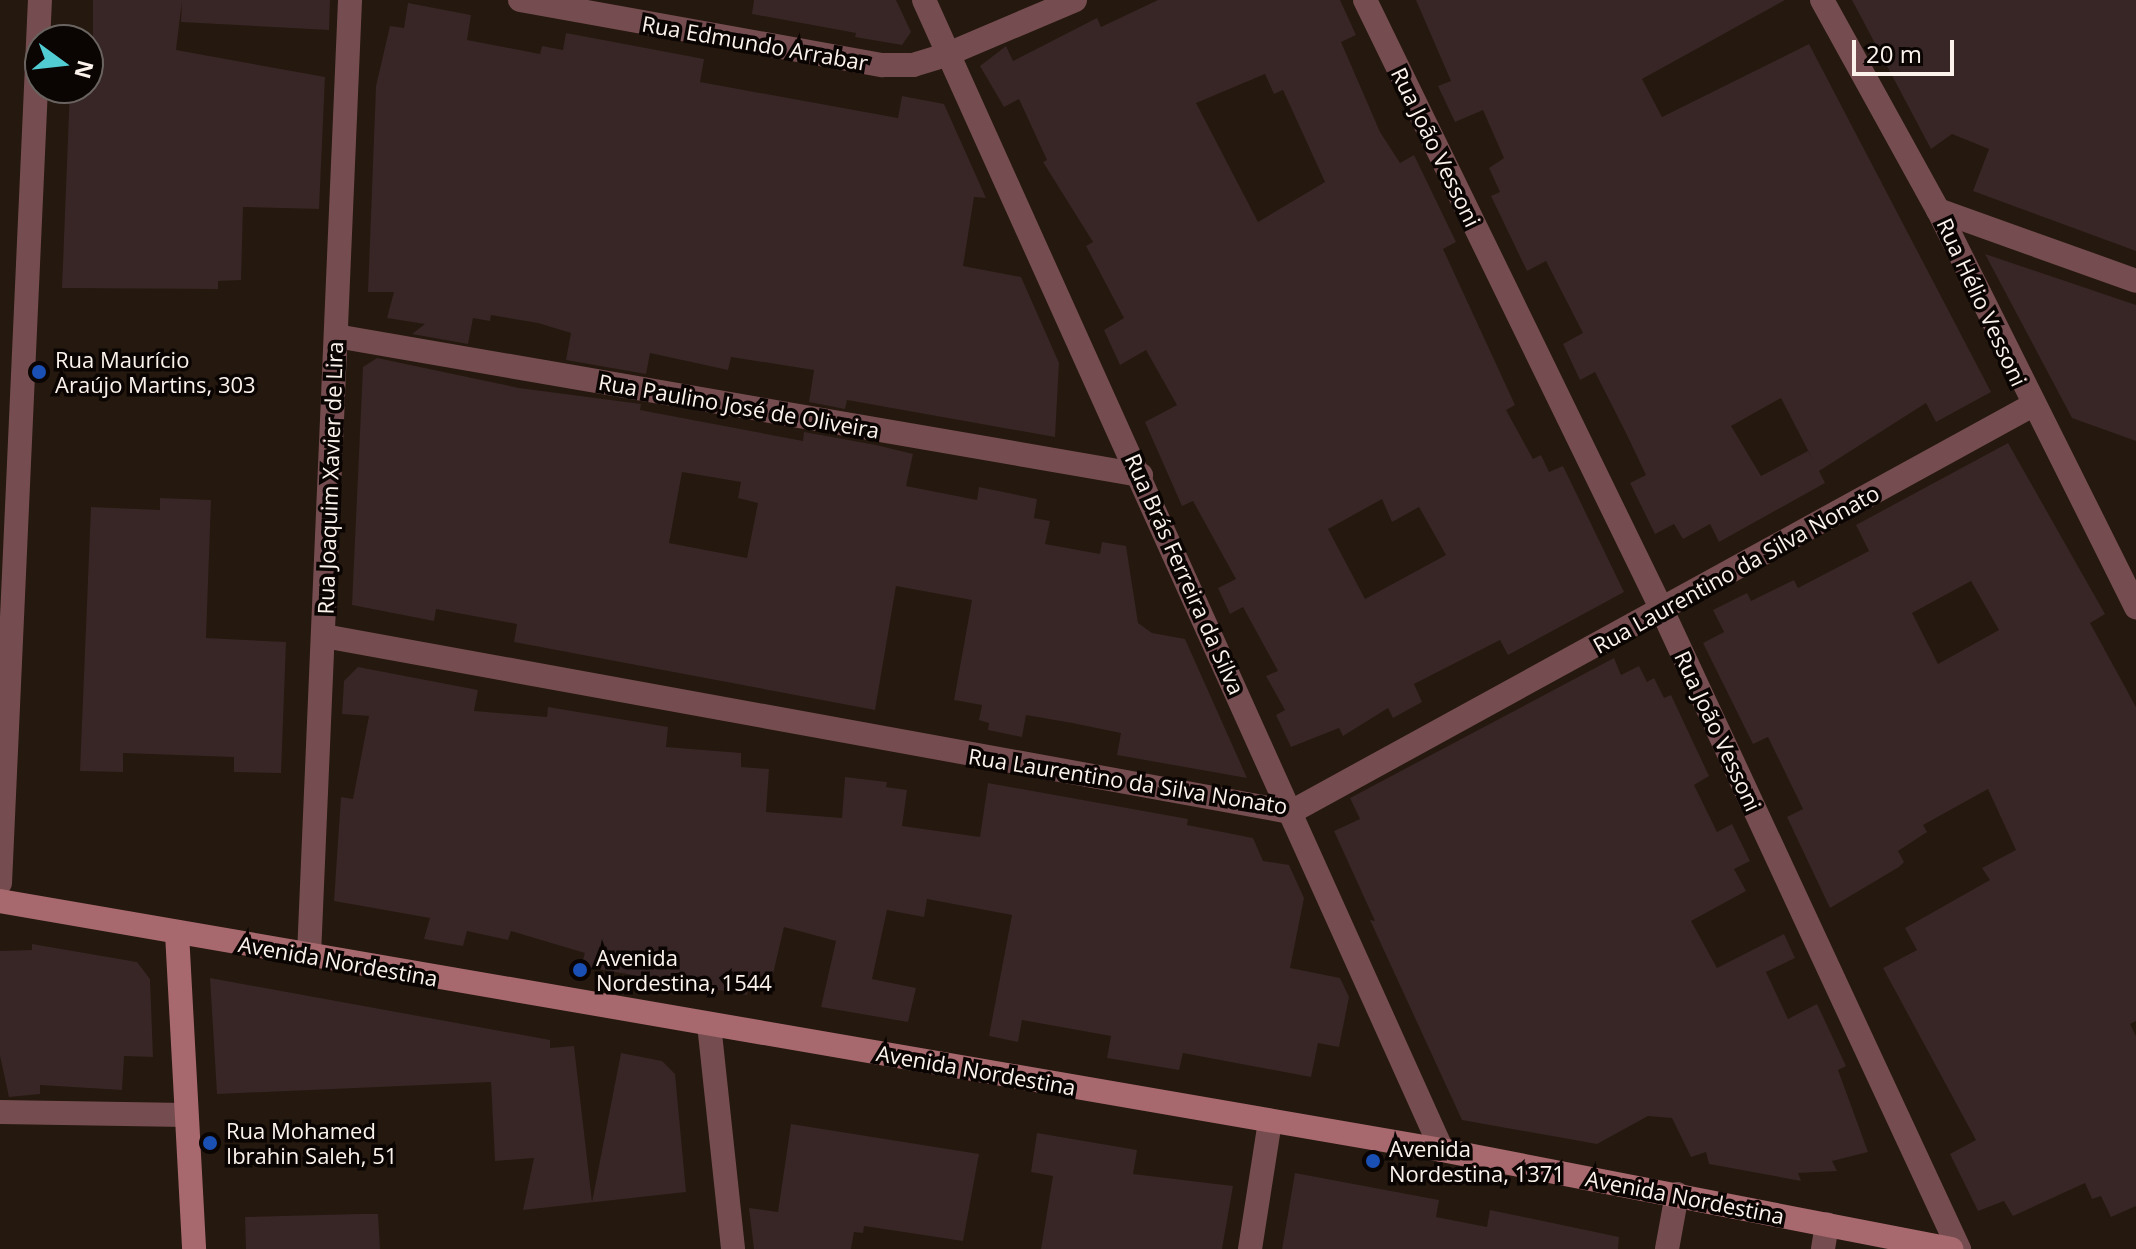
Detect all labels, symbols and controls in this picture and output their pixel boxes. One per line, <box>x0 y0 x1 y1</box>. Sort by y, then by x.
street label: Rua Edmundo Arrabar <box>640 10 870 76</box>
north arrow <box>24 24 104 104</box>
scale bar <box>1856 24 1958 74</box>
text: 20 m <box>1866 37 1922 70</box>
text: N <box>68 57 102 82</box>
street label: Rua João Vessoni <box>1386 63 1486 231</box>
street label: Rua Hélio Vessoni <box>1932 214 2032 390</box>
street label: Rua Joaquim Xavier de Lira <box>312 341 348 615</box>
place label: Rua Maurício Araújo Martins, 303 <box>55 346 256 398</box>
marker: Rua Maurício Araújo Martins, 303 <box>30 363 48 381</box>
street label: Rua Paulino José de Oliveira <box>596 368 882 444</box>
street label: Rua Brás Ferreira da Silva <box>1120 449 1250 699</box>
street label: Rua Laurentino da Silva Nonato <box>1588 479 1884 659</box>
street label: Rua João Vessoni <box>1669 647 1767 815</box>
street label: Rua Laurentino da Silva Nonato <box>966 743 1290 819</box>
street label: Avenida Nordestina <box>236 930 440 992</box>
place label: Avenida Nordestina, 1544 <box>596 944 772 996</box>
marker: Avenida Nordestina, 1544 <box>571 961 589 979</box>
street label: Avenida Nordestina <box>874 1039 1078 1101</box>
place label: Rua Mohamed Ibrahin Saleh, 51 <box>226 1117 397 1168</box>
marker: Rua Mohamed Ibrahin Saleh, 51 <box>201 1134 219 1152</box>
place label: Avenida Nordestina, 1371 <box>1389 1135 1565 1186</box>
marker: Avenida Nordestina, 1371 <box>1364 1152 1382 1170</box>
street label: Avenida Nordestina <box>1583 1165 1787 1229</box>

